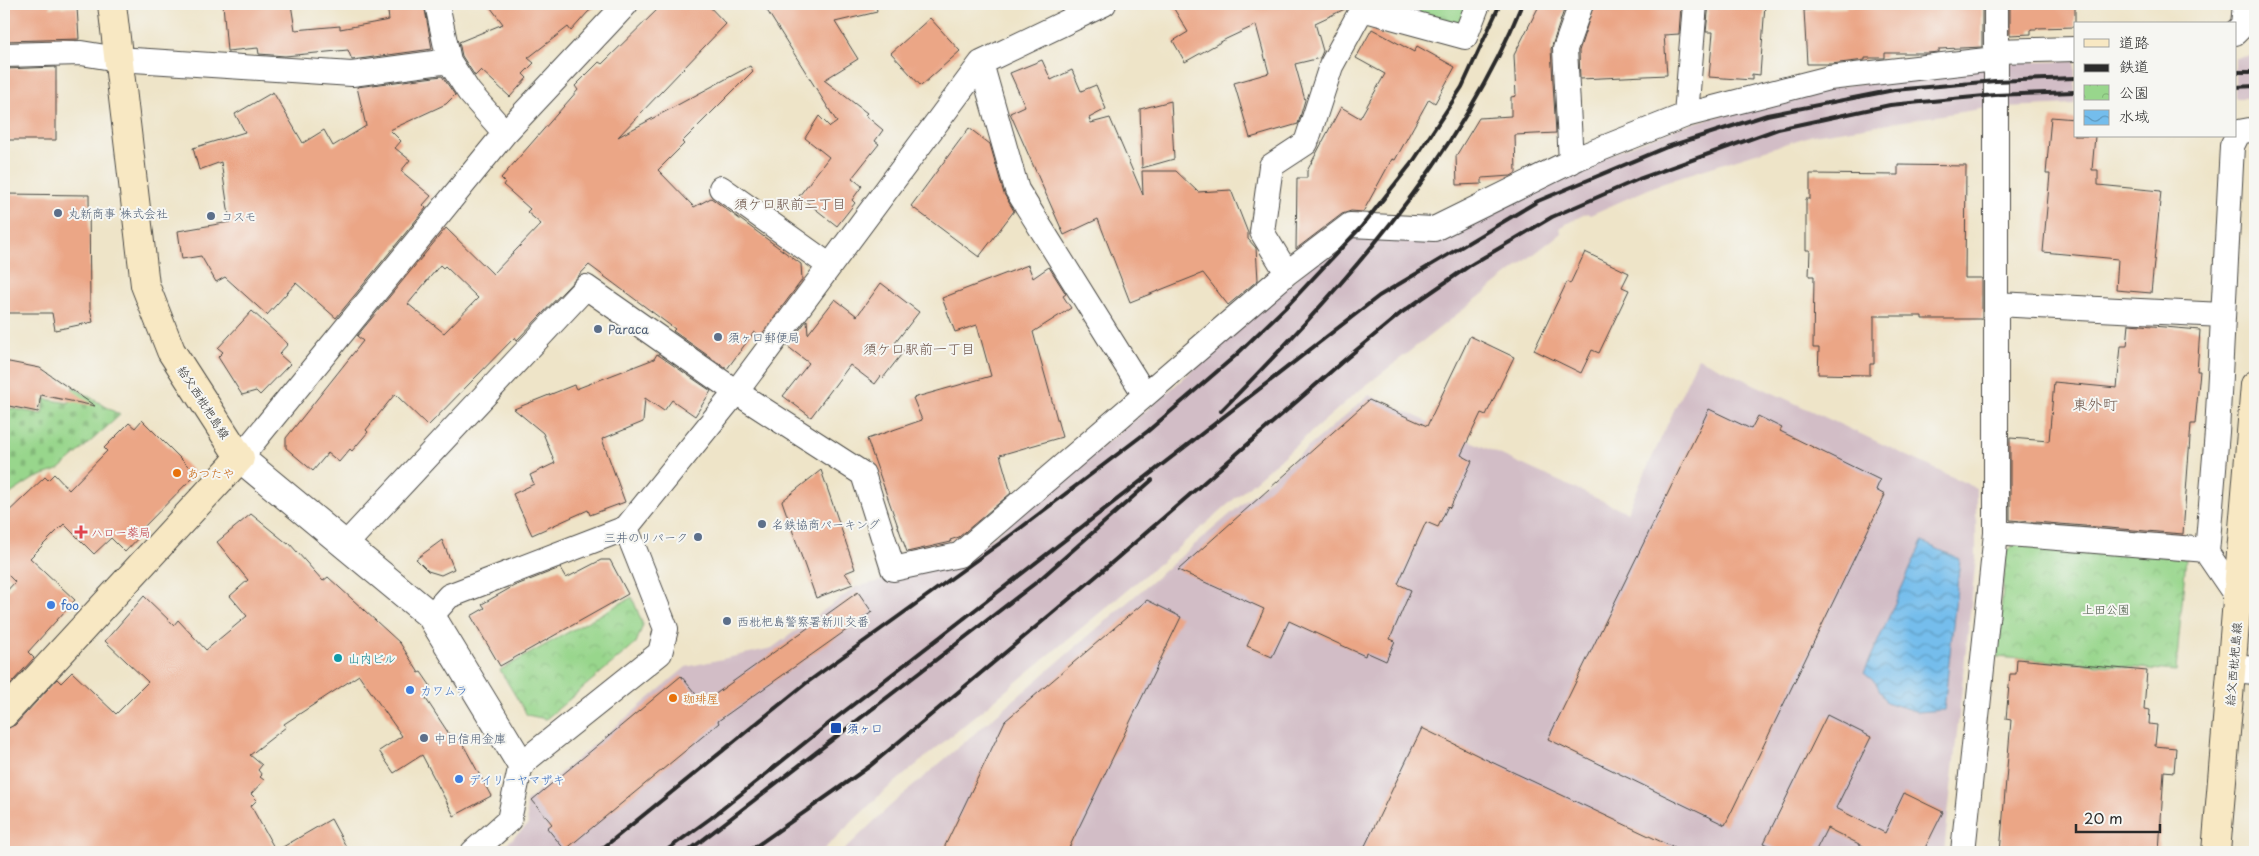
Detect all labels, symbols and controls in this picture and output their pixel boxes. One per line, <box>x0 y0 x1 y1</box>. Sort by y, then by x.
legend <box>2074 22 2236 138</box>
text: 道路 <box>2119 30 2149 53</box>
text: 鉄道 <box>2119 54 2149 77</box>
text: 公園 <box>2119 80 2149 103</box>
text: 水域 <box>2119 104 2149 127</box>
district label: 須ケ口駅前二丁目 <box>734 193 846 214</box>
place label: 丸新商事 株式会社 <box>68 204 168 222</box>
marker: 丸新商事 株式会社 <box>52 207 64 219</box>
place label: コスモ <box>221 207 257 225</box>
marker: コスモ <box>205 210 217 222</box>
place label: Paraca <box>608 320 649 338</box>
marker: Paraca <box>592 323 604 335</box>
place label: 須ヶ口郵便局 <box>728 328 800 346</box>
marker: 須ヶ口郵便局 <box>712 331 724 343</box>
district label: 須ケ口駅前一丁目 <box>863 338 975 359</box>
street label: 給父西枇杷島線 <box>174 362 234 442</box>
district label: 東外町 <box>2072 392 2118 415</box>
place label: あつたや <box>187 464 235 482</box>
marker: あつたや <box>171 467 183 479</box>
place label: 名鉄協商パーキング <box>772 515 880 533</box>
marker: 名鉄協商パーキング <box>756 518 768 530</box>
place label: ハロー薬局 <box>91 523 151 541</box>
marker: ハロー薬局 <box>75 526 87 538</box>
place label: 三井のリパーク <box>604 528 688 546</box>
marker: 三井のリパーク <box>692 531 704 543</box>
place label: foo <box>61 596 79 614</box>
marker: foo <box>45 599 57 611</box>
park label: 上田公園 <box>2082 600 2130 618</box>
place label: 西枇杷島警察署新川交番 <box>737 612 869 630</box>
marker: 西枇杷島警察署新川交番 <box>721 615 733 627</box>
street label: 給父西枇杷島線 <box>2220 621 2246 707</box>
place label: 山内ビル <box>348 649 396 667</box>
marker: 山内ビル <box>332 652 344 664</box>
place label: カワムラ <box>420 681 468 699</box>
marker: カワムラ <box>404 684 416 696</box>
place label: 珈琲屋 <box>683 689 719 707</box>
marker: 珈琲屋 <box>667 692 679 704</box>
place label: 須ヶ口 <box>847 719 883 737</box>
marker: 須ヶ口 <box>829 721 843 735</box>
place label: 中日信用金庫 <box>434 729 506 747</box>
marker: 中日信用金庫 <box>418 732 430 744</box>
place label: デイリーヤマザキ <box>469 770 565 788</box>
marker: デイリーヤマザキ <box>453 773 465 785</box>
scale bar <box>2076 801 2160 833</box>
text: 20 m <box>2084 806 2123 829</box>

